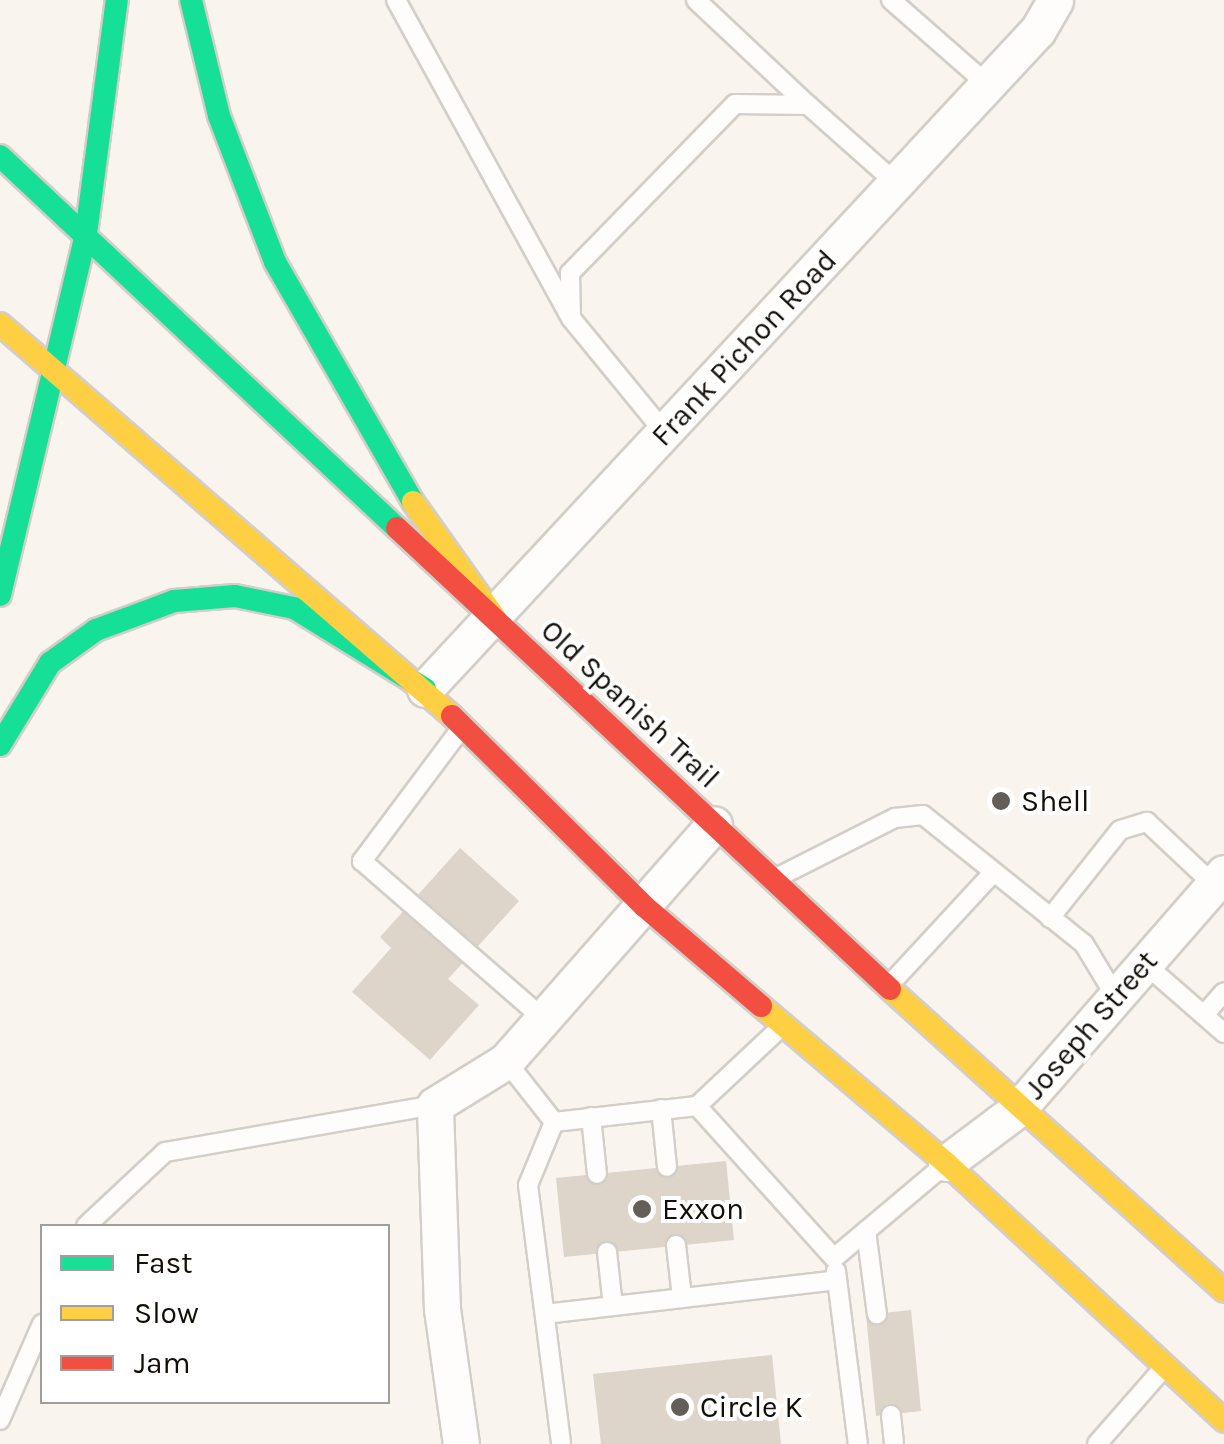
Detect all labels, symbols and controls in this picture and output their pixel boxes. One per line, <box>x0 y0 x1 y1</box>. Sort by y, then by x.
street label: Frank Pichon Road <box>644 242 844 454</box>
street label: Old Spanish Trail <box>533 612 727 796</box>
place label: Shell <box>1021 783 1089 819</box>
marker: Shell <box>990 790 1012 812</box>
street label: Joseph Street <box>1017 943 1165 1107</box>
place label: Exxon <box>662 1191 744 1227</box>
marker: Exxon <box>631 1198 653 1220</box>
legend <box>40 1224 390 1404</box>
text: Fast <box>134 1245 193 1281</box>
text: Slow <box>134 1295 199 1331</box>
text: Jam <box>134 1345 191 1381</box>
place label: Circle K <box>700 1389 803 1425</box>
marker: Circle K <box>669 1396 691 1418</box>

